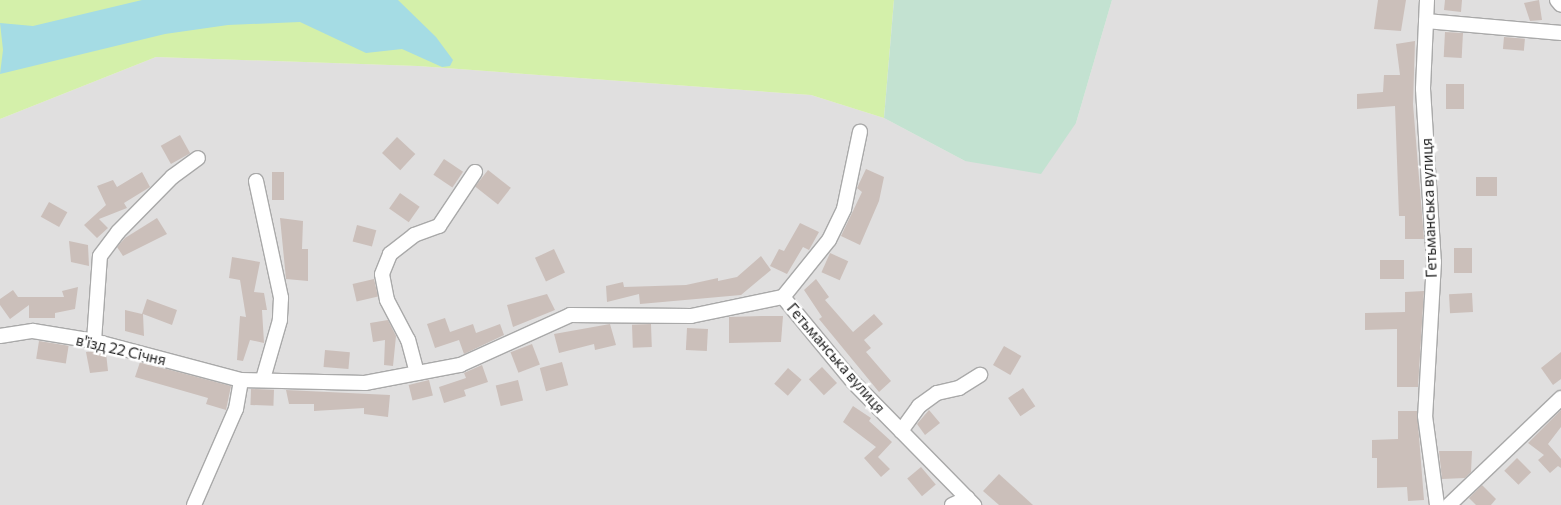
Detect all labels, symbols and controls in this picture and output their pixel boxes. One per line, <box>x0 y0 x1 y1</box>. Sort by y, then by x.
street label: Гетьманська вулиця <box>1418 138 1440 278</box>
street label: Гетьманська вулиця <box>783 299 889 417</box>
street label: в'їзд 22 Січня <box>74 331 168 369</box>

